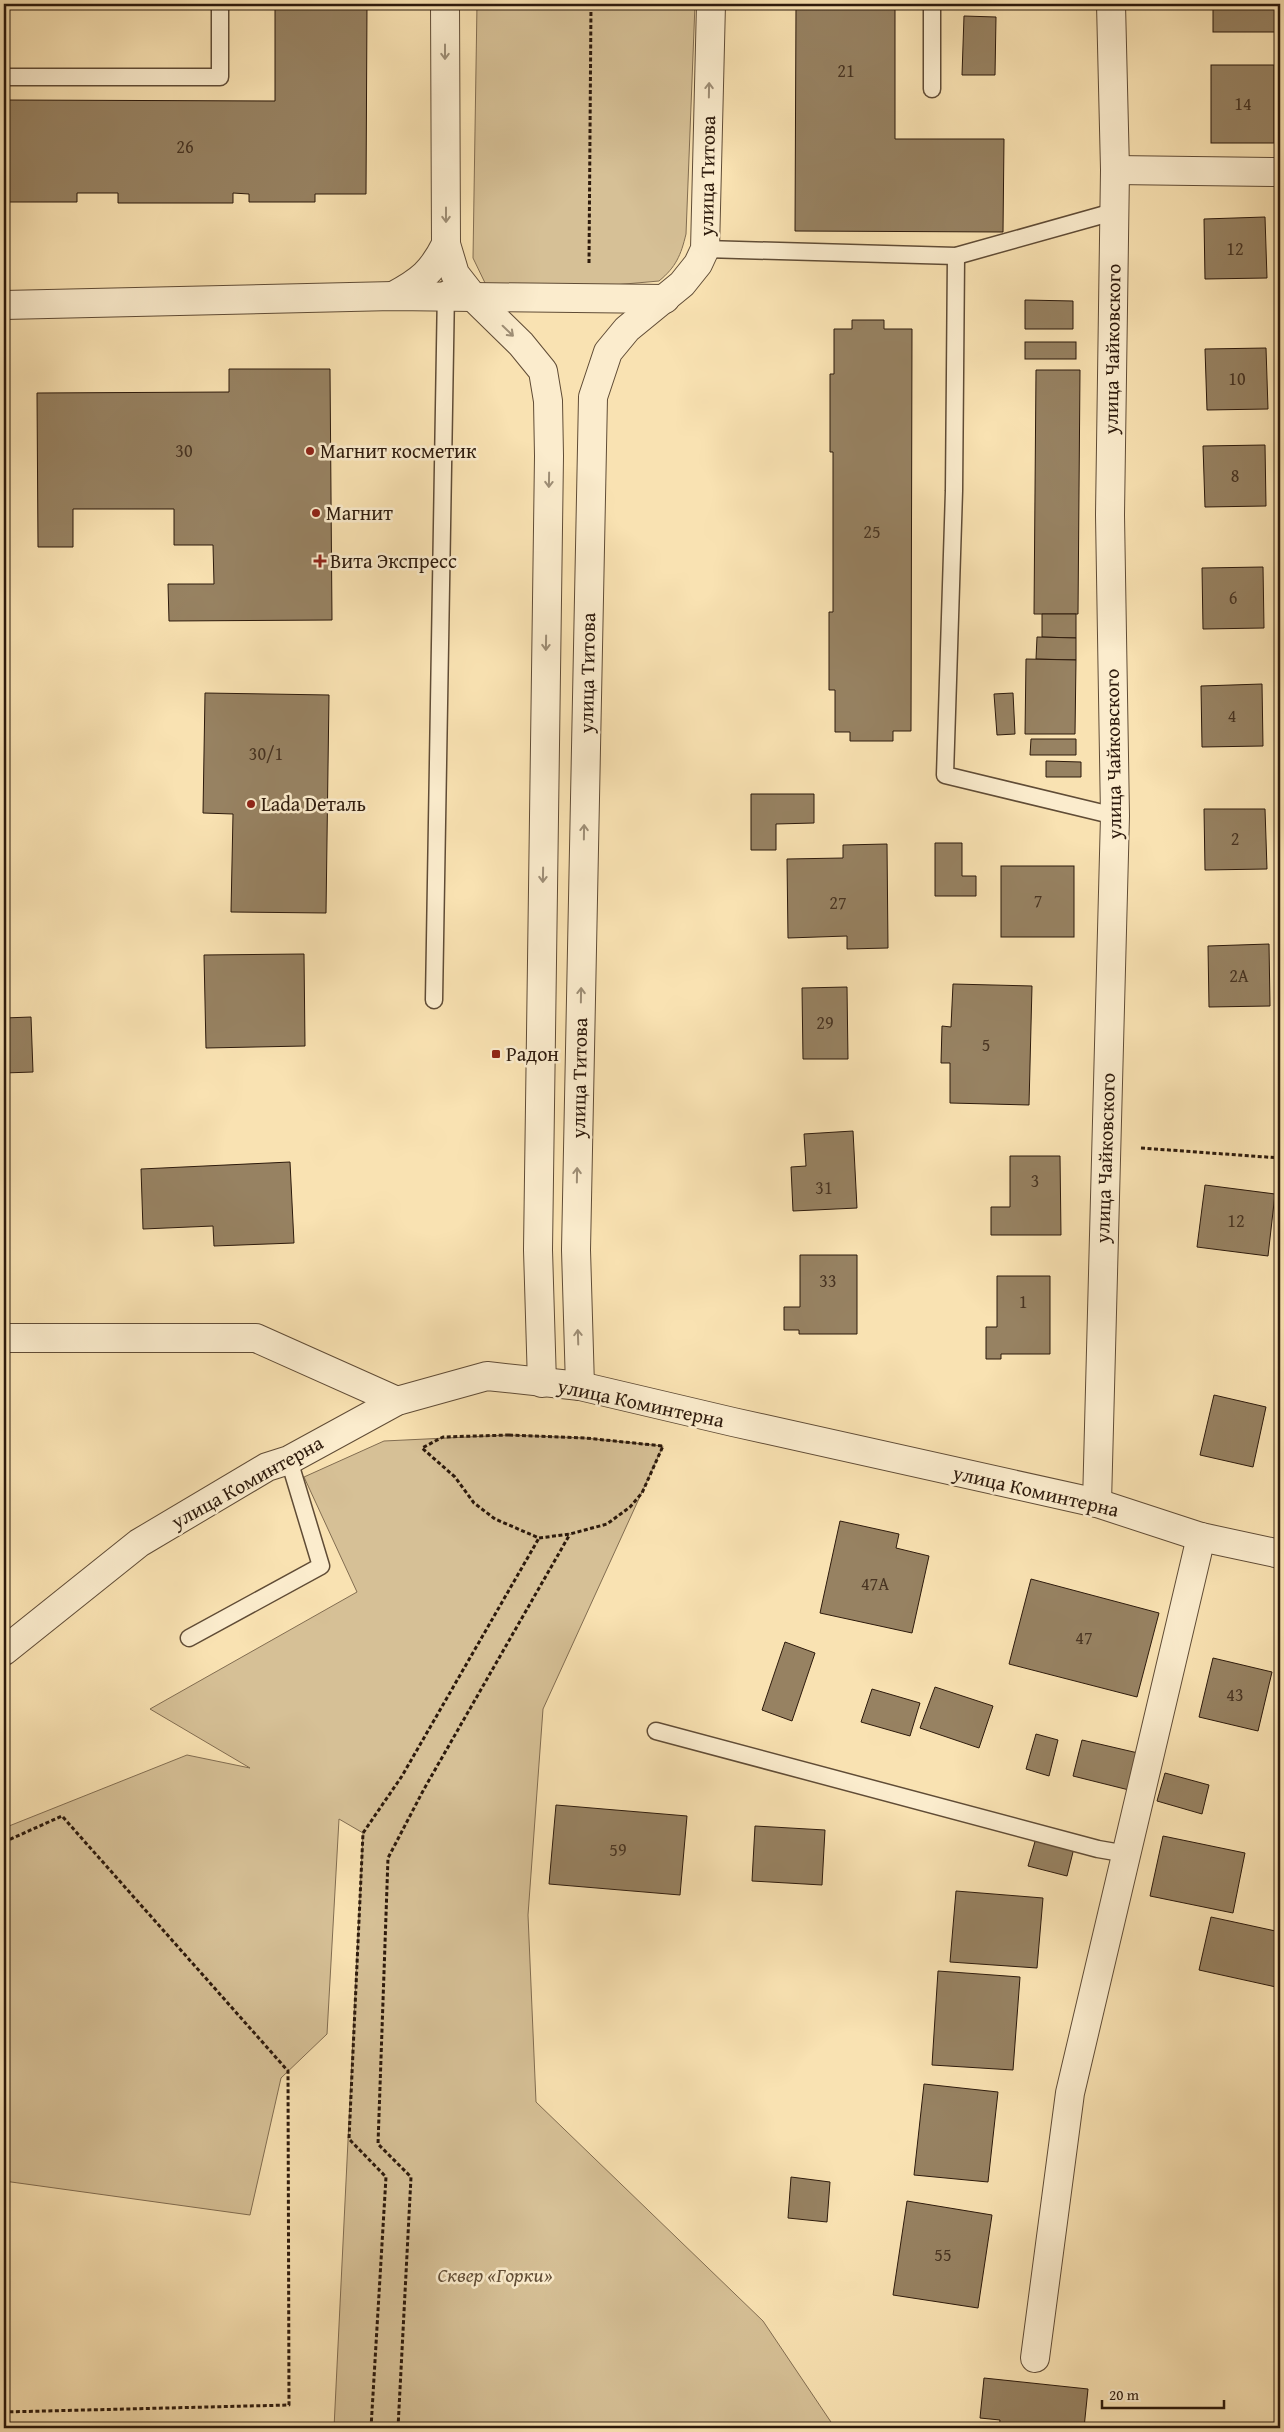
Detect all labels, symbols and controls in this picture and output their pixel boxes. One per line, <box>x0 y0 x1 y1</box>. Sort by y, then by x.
one-way arrow <box>440 44 450 60</box>
house number: 21 <box>837 57 855 84</box>
one-way arrow <box>705 83 714 99</box>
house number: 14 <box>1234 90 1252 117</box>
street label: улица Титова <box>691 115 722 238</box>
house number: 26 <box>176 133 194 160</box>
one-way arrow <box>441 206 451 223</box>
house number: 12 <box>1226 235 1244 262</box>
street label: улица Чайковского <box>1095 263 1127 436</box>
one-way arrow <box>502 325 514 337</box>
house number: 10 <box>1228 365 1246 392</box>
place label: Магнит косметик <box>320 436 477 465</box>
house number: 30 <box>175 437 193 464</box>
marker: Магнит косметик <box>304 445 316 457</box>
house number: 8 <box>1231 462 1239 489</box>
one-way arrow <box>544 472 553 488</box>
place label: Магнит <box>326 498 393 527</box>
marker: Магнит <box>310 507 322 519</box>
house number: 25 <box>863 518 881 545</box>
place label: Вита Экспресс <box>330 546 457 575</box>
marker: Вита Экспресс <box>314 555 326 567</box>
house number: 6 <box>1229 584 1237 611</box>
street label: улица Титова <box>571 612 602 735</box>
one-way arrow <box>541 634 551 651</box>
street label: улица Чайковского <box>1097 668 1129 841</box>
house number: 4 <box>1228 702 1236 729</box>
house number: 30/1 <box>249 740 283 767</box>
place label: Lada Dеталь <box>261 789 366 818</box>
marker: Lada Dеталь <box>245 798 257 810</box>
one-way arrow <box>579 824 589 840</box>
house number: 2 <box>1231 825 1239 852</box>
one-way arrow <box>538 866 548 883</box>
house number: 7 <box>1034 887 1042 914</box>
house number: 27 <box>829 889 847 916</box>
house number: 2А <box>1229 962 1249 989</box>
one-way arrow <box>576 987 586 1003</box>
house number: 29 <box>816 1009 834 1036</box>
street label: улица Титова <box>563 1017 594 1140</box>
house number: 5 <box>982 1031 990 1058</box>
place label: Радон <box>506 1039 559 1068</box>
marker: Радон <box>490 1048 502 1060</box>
street label: улица Чайковского <box>1087 1072 1122 1245</box>
one-way arrow <box>572 1167 582 1183</box>
house number: 3 <box>1031 1167 1039 1194</box>
house number: 31 <box>815 1174 833 1201</box>
house number: 12 <box>1227 1207 1245 1234</box>
house number: 33 <box>819 1267 837 1294</box>
house number: 1 <box>1019 1288 1027 1315</box>
one-way arrow <box>574 1329 583 1345</box>
street label: улица Коминтерна <box>554 1370 728 1434</box>
street label: улица Коминтерна <box>165 1428 328 1536</box>
street label: улица Коминтерна <box>949 1457 1122 1524</box>
house number: 47А <box>861 1570 889 1597</box>
house number: 47 <box>1075 1624 1093 1651</box>
house number: 43 <box>1226 1681 1244 1708</box>
house number: 59 <box>609 1836 627 1863</box>
house number: 55 <box>934 2241 952 2268</box>
park label: Сквер «Горки» <box>437 2260 553 2289</box>
scale bar <box>1102 2377 1224 2409</box>
text: 20 m <box>1109 2384 1140 2405</box>

